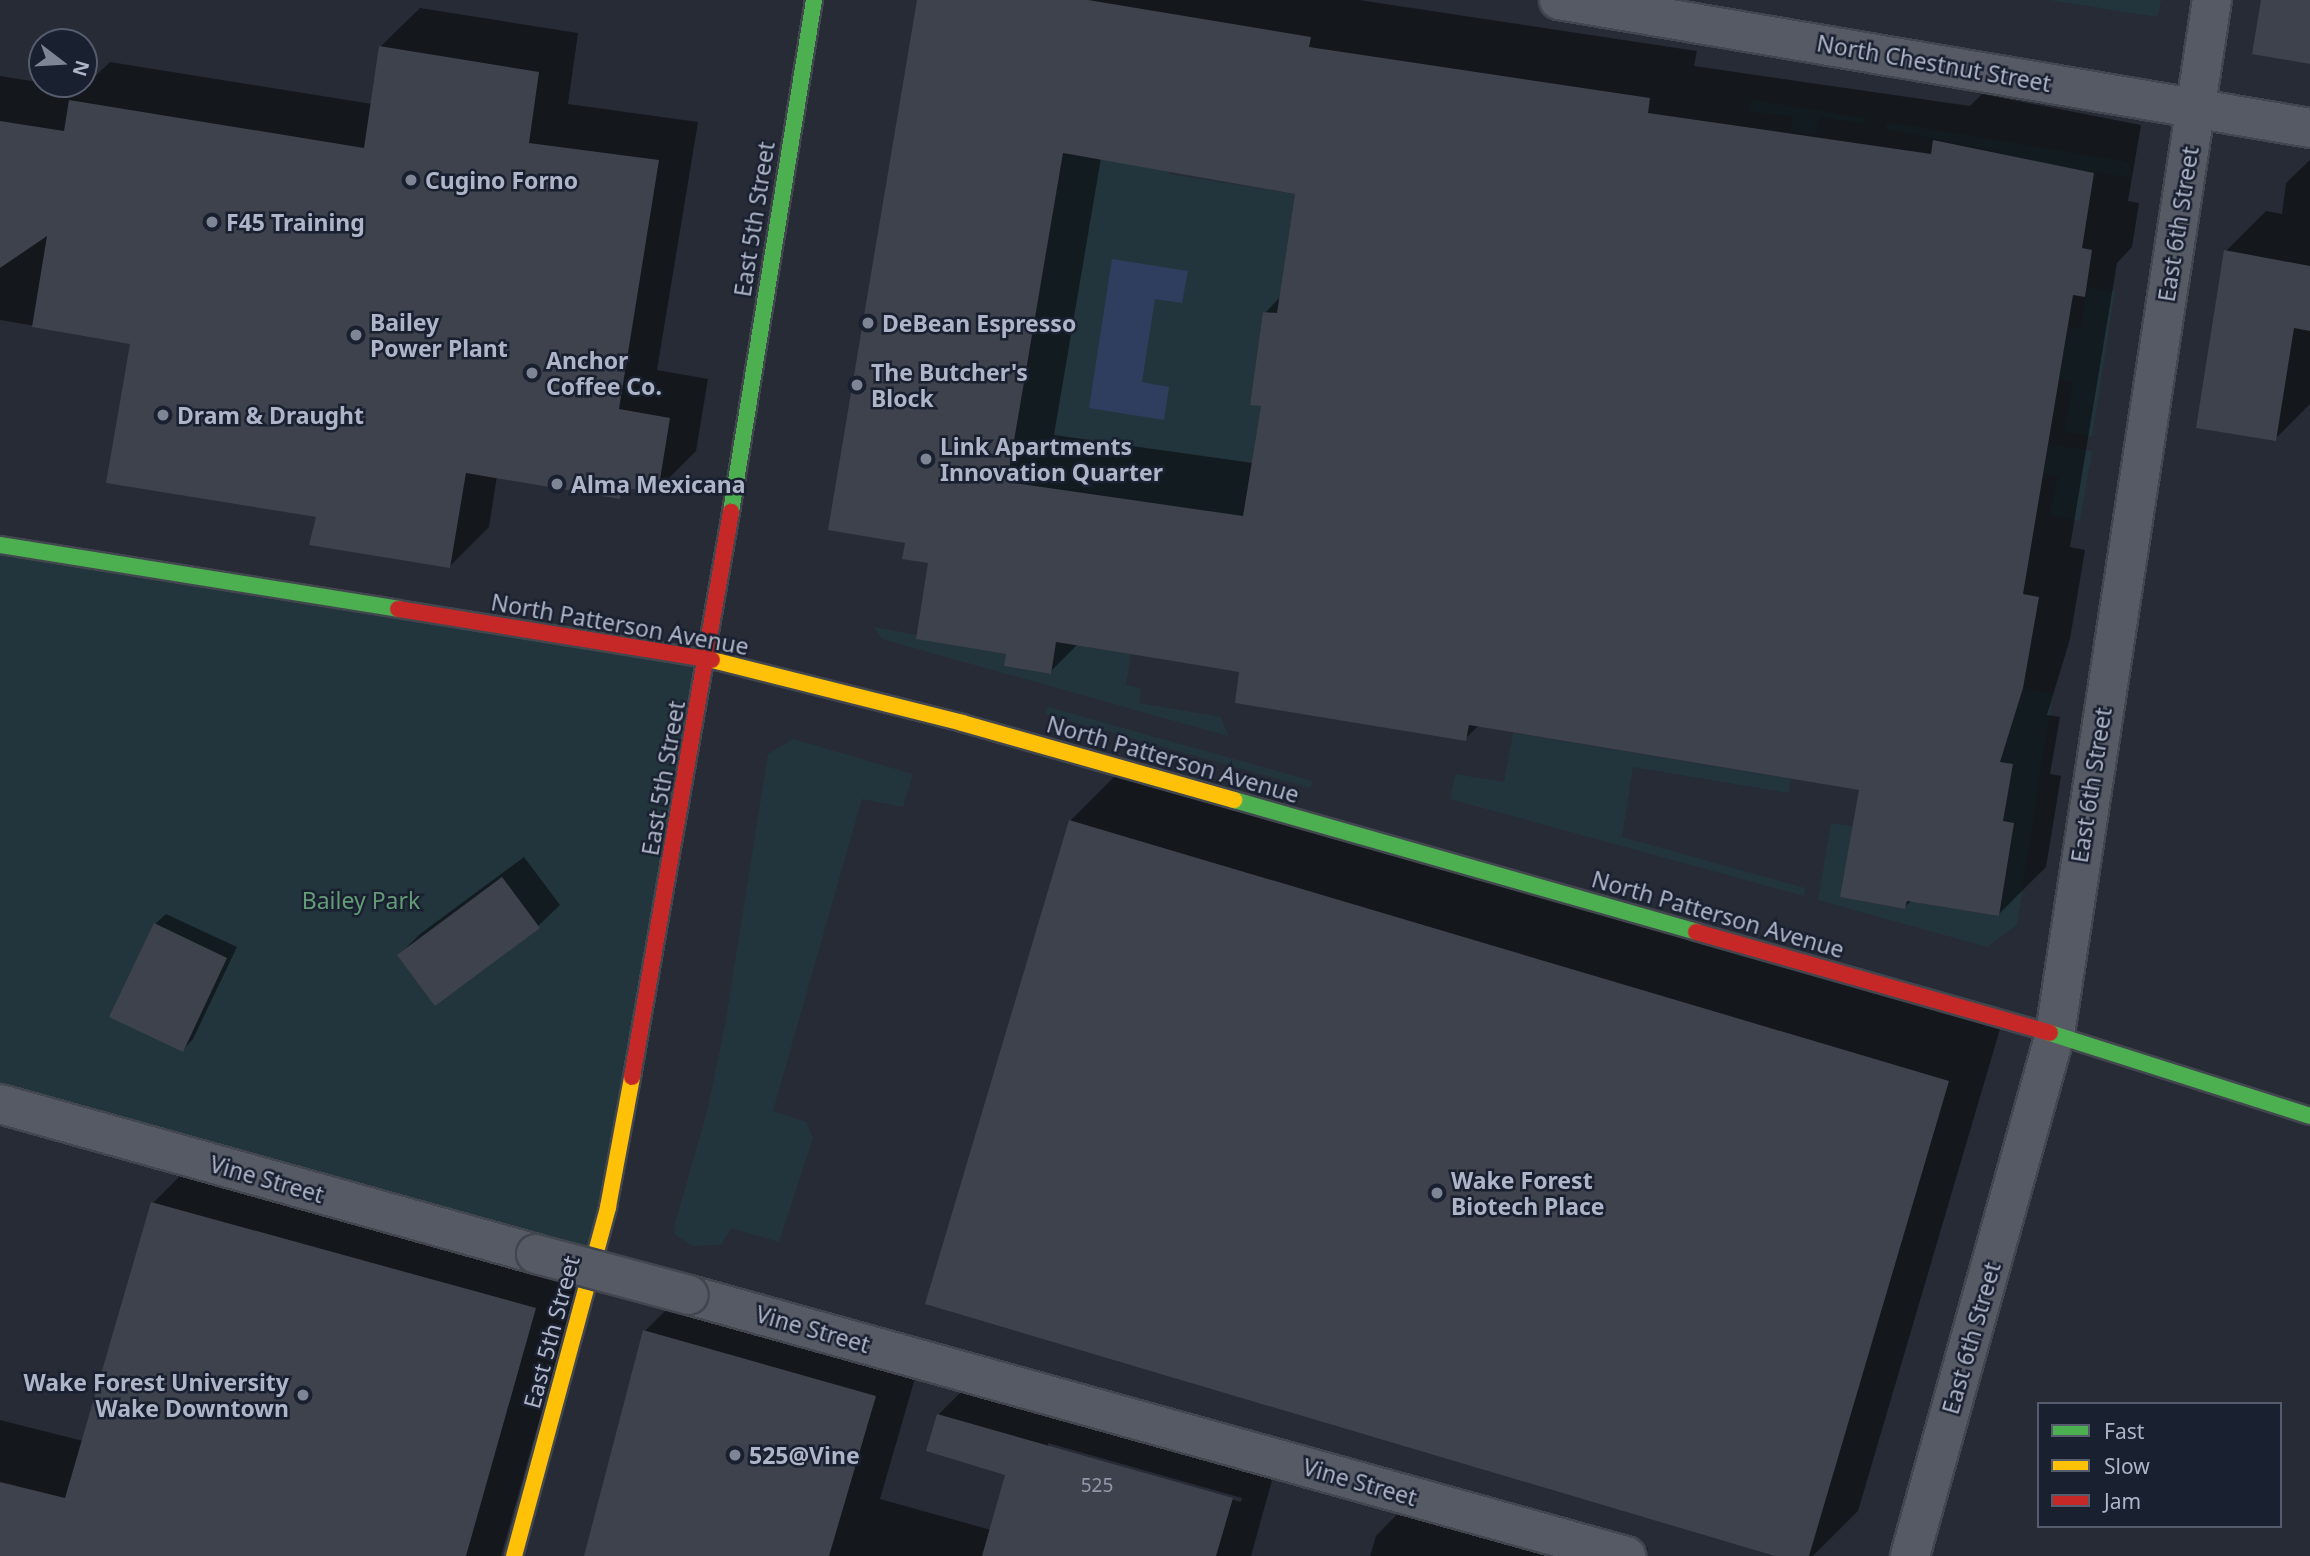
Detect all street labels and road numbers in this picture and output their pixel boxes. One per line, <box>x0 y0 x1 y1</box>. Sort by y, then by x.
street label: North Chestnut Street <box>1815 29 2053 97</box>
street label: East 5th Street <box>728 139 780 299</box>
street label: East 6th Street <box>2152 144 2204 304</box>
street label: North Patterson Avenue <box>489 588 751 660</box>
street label: East 5th Street <box>636 698 690 858</box>
street label: East 6th Street <box>2065 705 2117 865</box>
street label: North Patterson Avenue <box>1044 710 1302 808</box>
street label: North Patterson Avenue <box>1589 865 1847 963</box>
street label: Vine Street <box>207 1150 327 1208</box>
street label: East 5th Street <box>517 1253 585 1411</box>
street label: East 6th Street <box>1936 1259 2006 1417</box>
street label: Vine Street <box>753 1300 873 1358</box>
street label: Vine Street <box>1300 1453 1420 1511</box>

